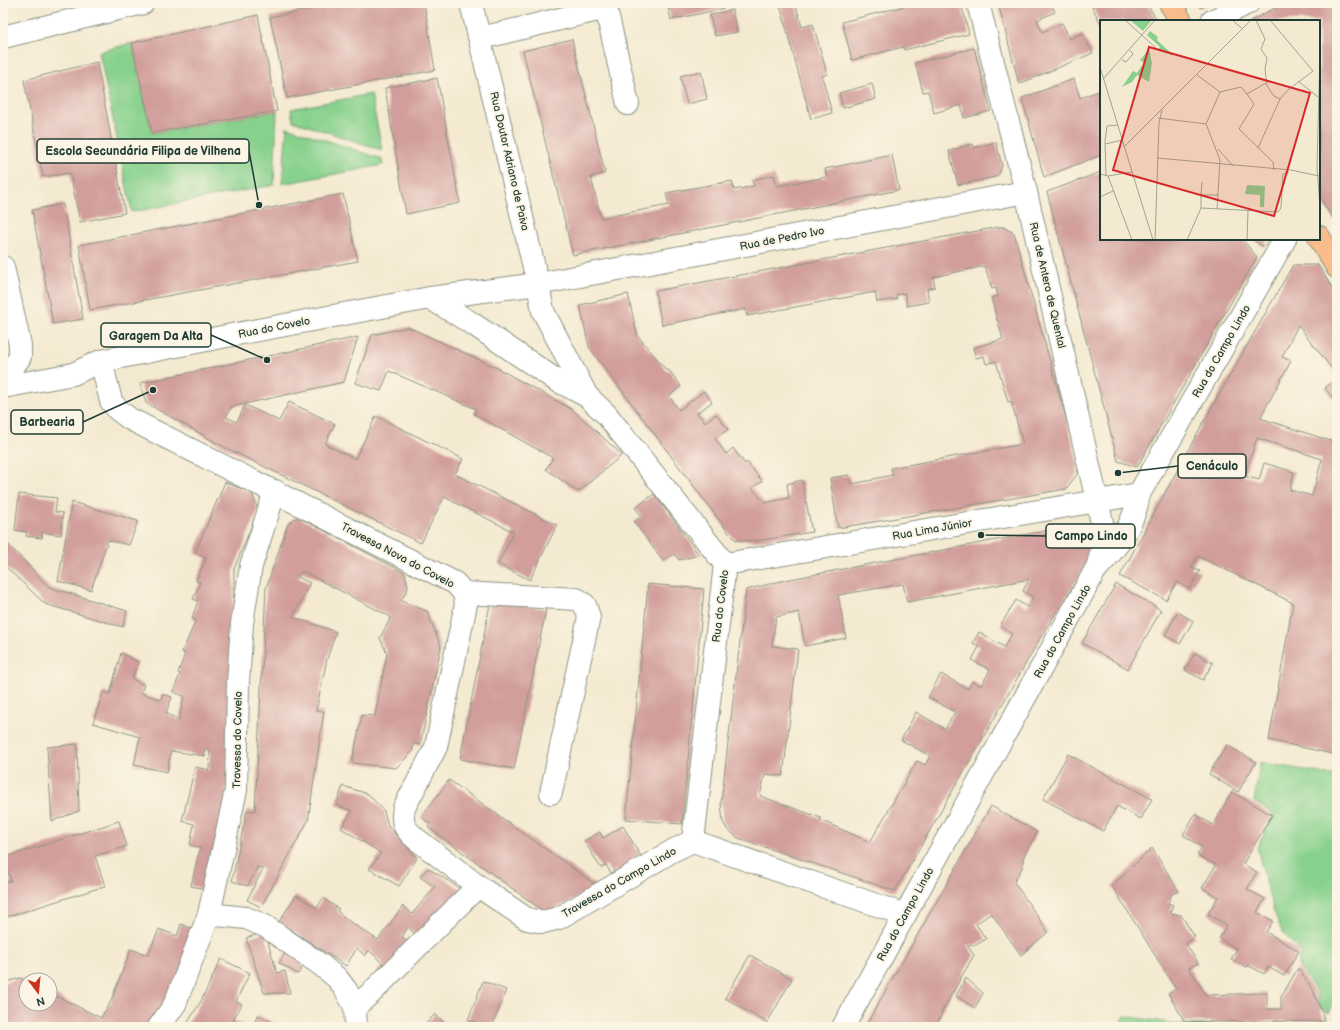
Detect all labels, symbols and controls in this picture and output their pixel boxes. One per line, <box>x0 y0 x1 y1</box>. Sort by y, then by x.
inset map <box>1100 20 1320 240</box>
street label: Rua Doutor Adriano de Paiva <box>487 90 532 232</box>
callout: Escola Secundária Filipa de Vilhena <box>37 139 249 163</box>
text: Escola Secundária Filipa de Vilhena <box>45 144 241 159</box>
street label: Rua de Antero de Quental <box>1027 221 1068 350</box>
street label: Rua de Pedro Ivo <box>739 224 826 253</box>
street label: Rua do Campo Lindo <box>1190 303 1253 400</box>
street label: Rua do Covelo <box>237 314 311 341</box>
callout: Garagem Da Alta <box>101 323 211 347</box>
text: Garagem Da Alta <box>109 329 203 344</box>
callout: Barbearia <box>11 410 83 434</box>
text: Barbearia <box>19 415 75 430</box>
callout: Cenáculo <box>1178 454 1246 478</box>
text: Cenáculo <box>1186 459 1238 474</box>
street label: Rua Lima Júnior <box>891 516 974 543</box>
street label: Travessa Nova do Covelo <box>339 520 457 591</box>
callout: Campo Lindo <box>1046 524 1135 548</box>
text: Campo Lindo <box>1054 529 1128 544</box>
street label: Rua do Covelo <box>710 569 731 643</box>
street label: Rua do Campo Lindo <box>1031 582 1094 680</box>
street label: Travessa do Covelo <box>230 691 245 789</box>
street label: Travessa do Campo Lindo <box>560 844 679 920</box>
street label: Rua do Campo Lindo <box>874 865 937 963</box>
north arrow <box>18 972 58 1012</box>
text: N <box>35 994 46 1009</box>

